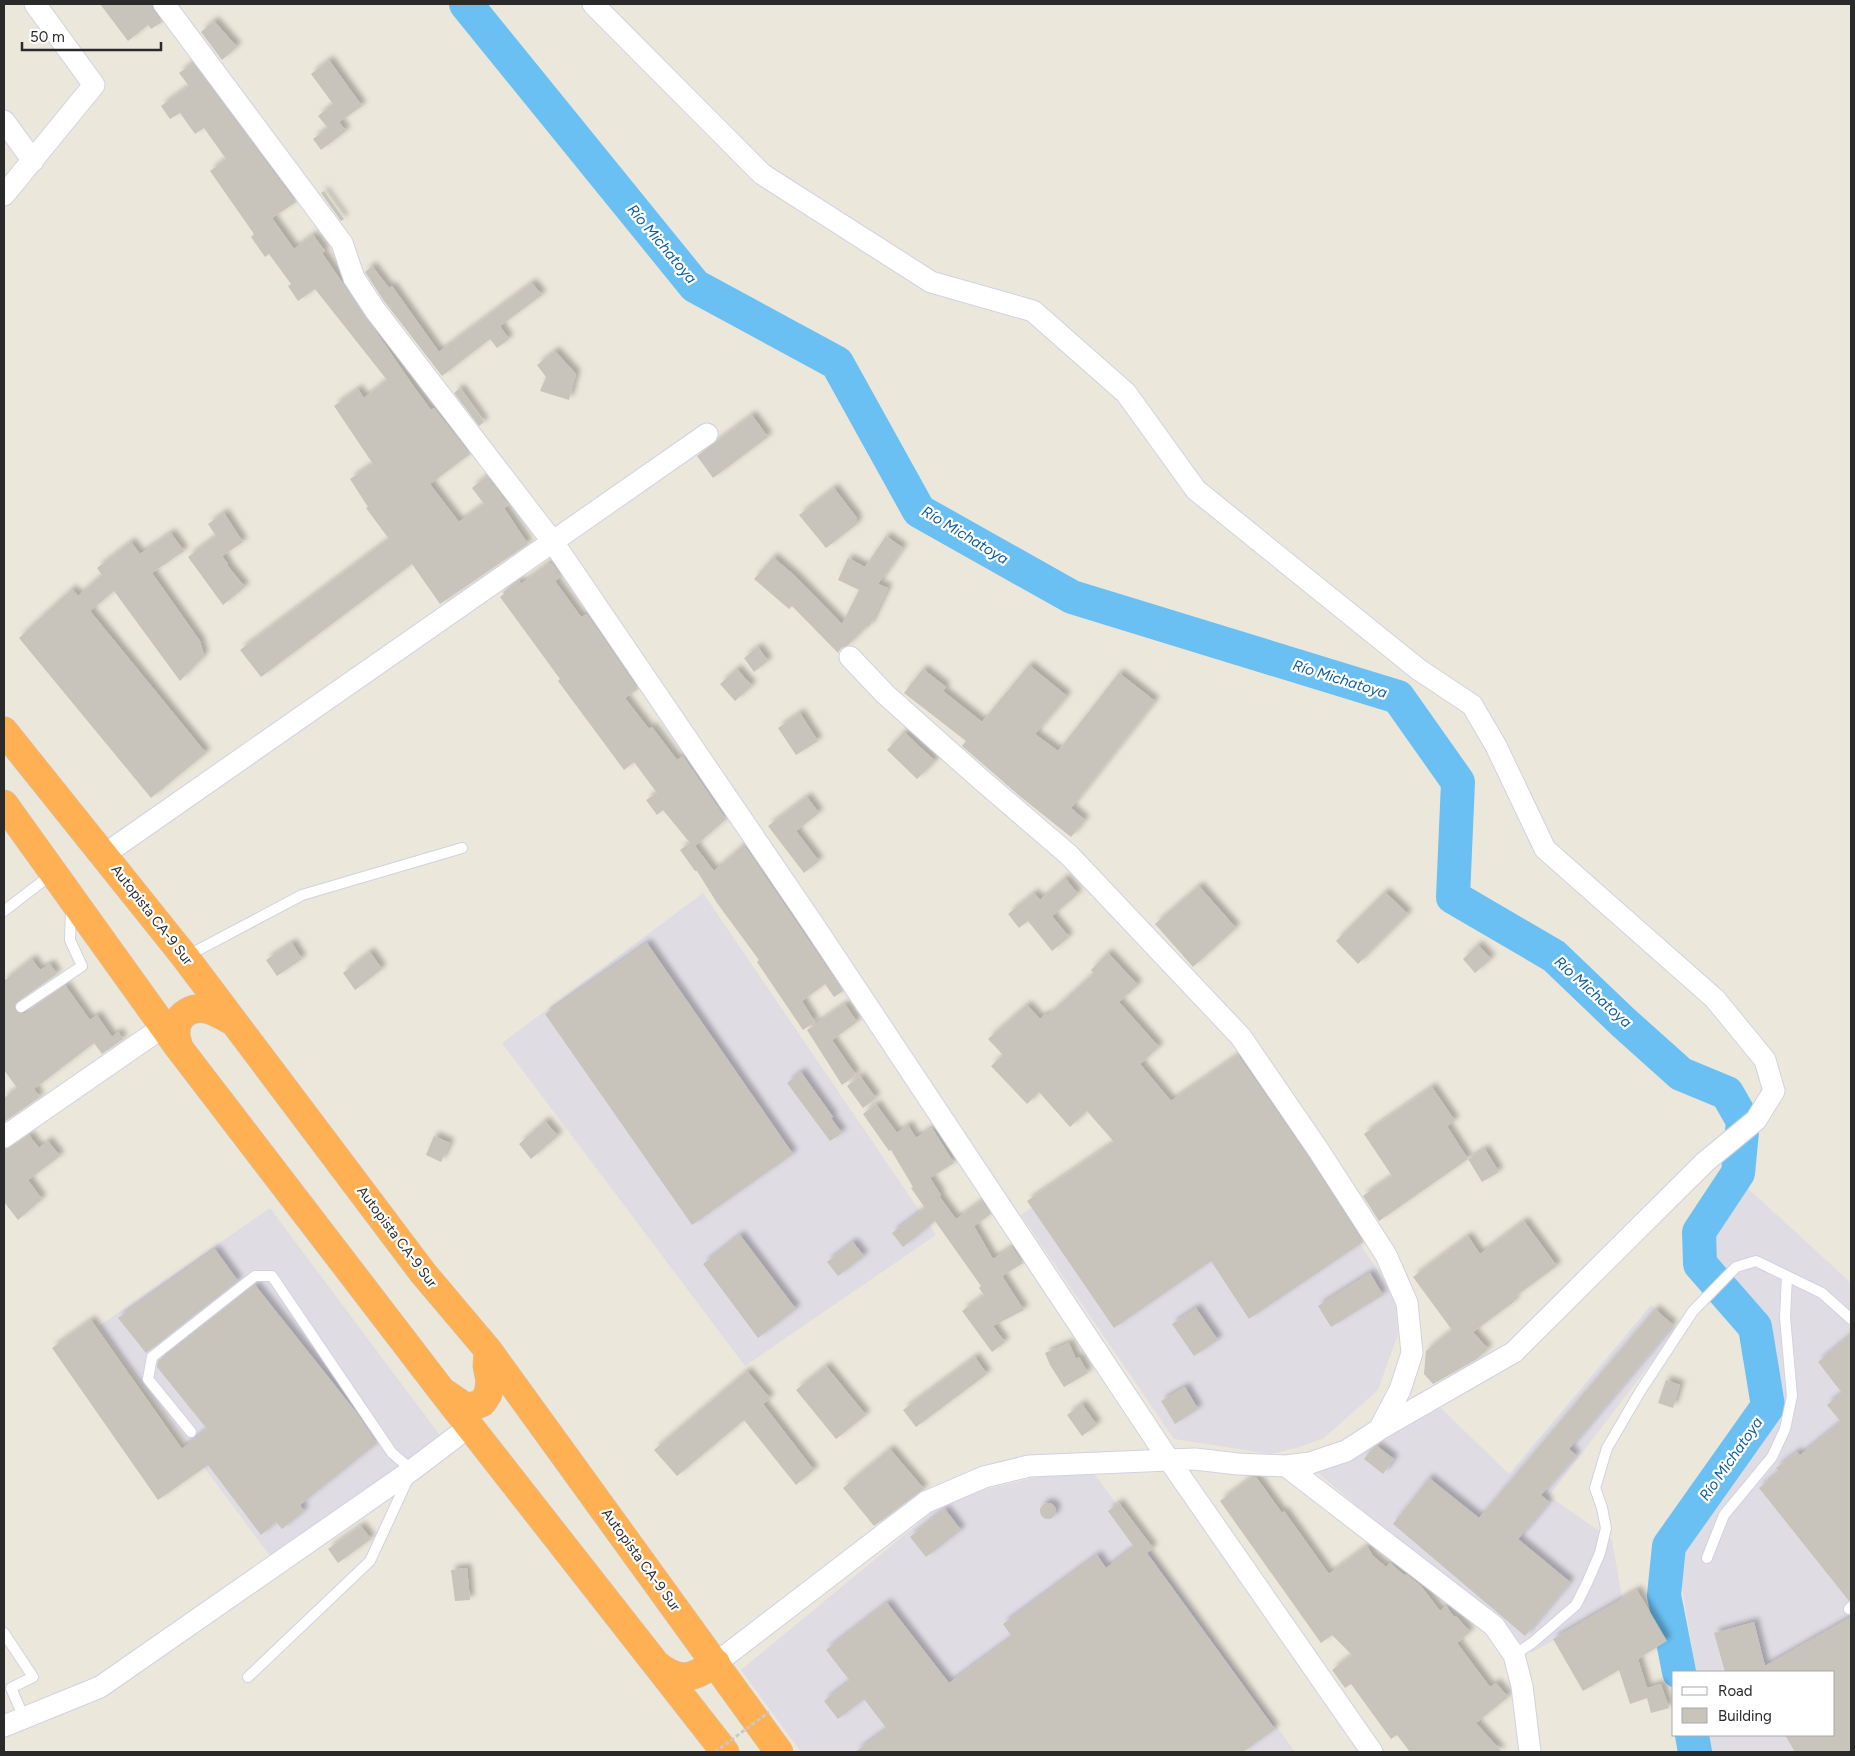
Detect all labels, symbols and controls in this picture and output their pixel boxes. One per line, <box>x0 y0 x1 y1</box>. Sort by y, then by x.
scale bar <box>22 20 161 52</box>
text: 50 m <box>30 28 65 46</box>
water label: Río Michatoya <box>624 201 700 287</box>
water label: Río Michatoya <box>919 502 1012 568</box>
water label: Río Michatoya <box>1291 656 1389 702</box>
street label: Autopista CA-9 Sur <box>108 862 197 969</box>
water label: Río Michatoya <box>1551 953 1635 1031</box>
street label: Autopista CA-9 Sur <box>353 1183 441 1291</box>
water label: Río Michatoya <box>1696 1414 1766 1504</box>
street label: Autopista CA-9 Sur <box>598 1505 684 1615</box>
legend <box>1672 1671 1835 1736</box>
text: Road <box>1718 1682 1753 1700</box>
text: Building <box>1718 1707 1772 1725</box>

